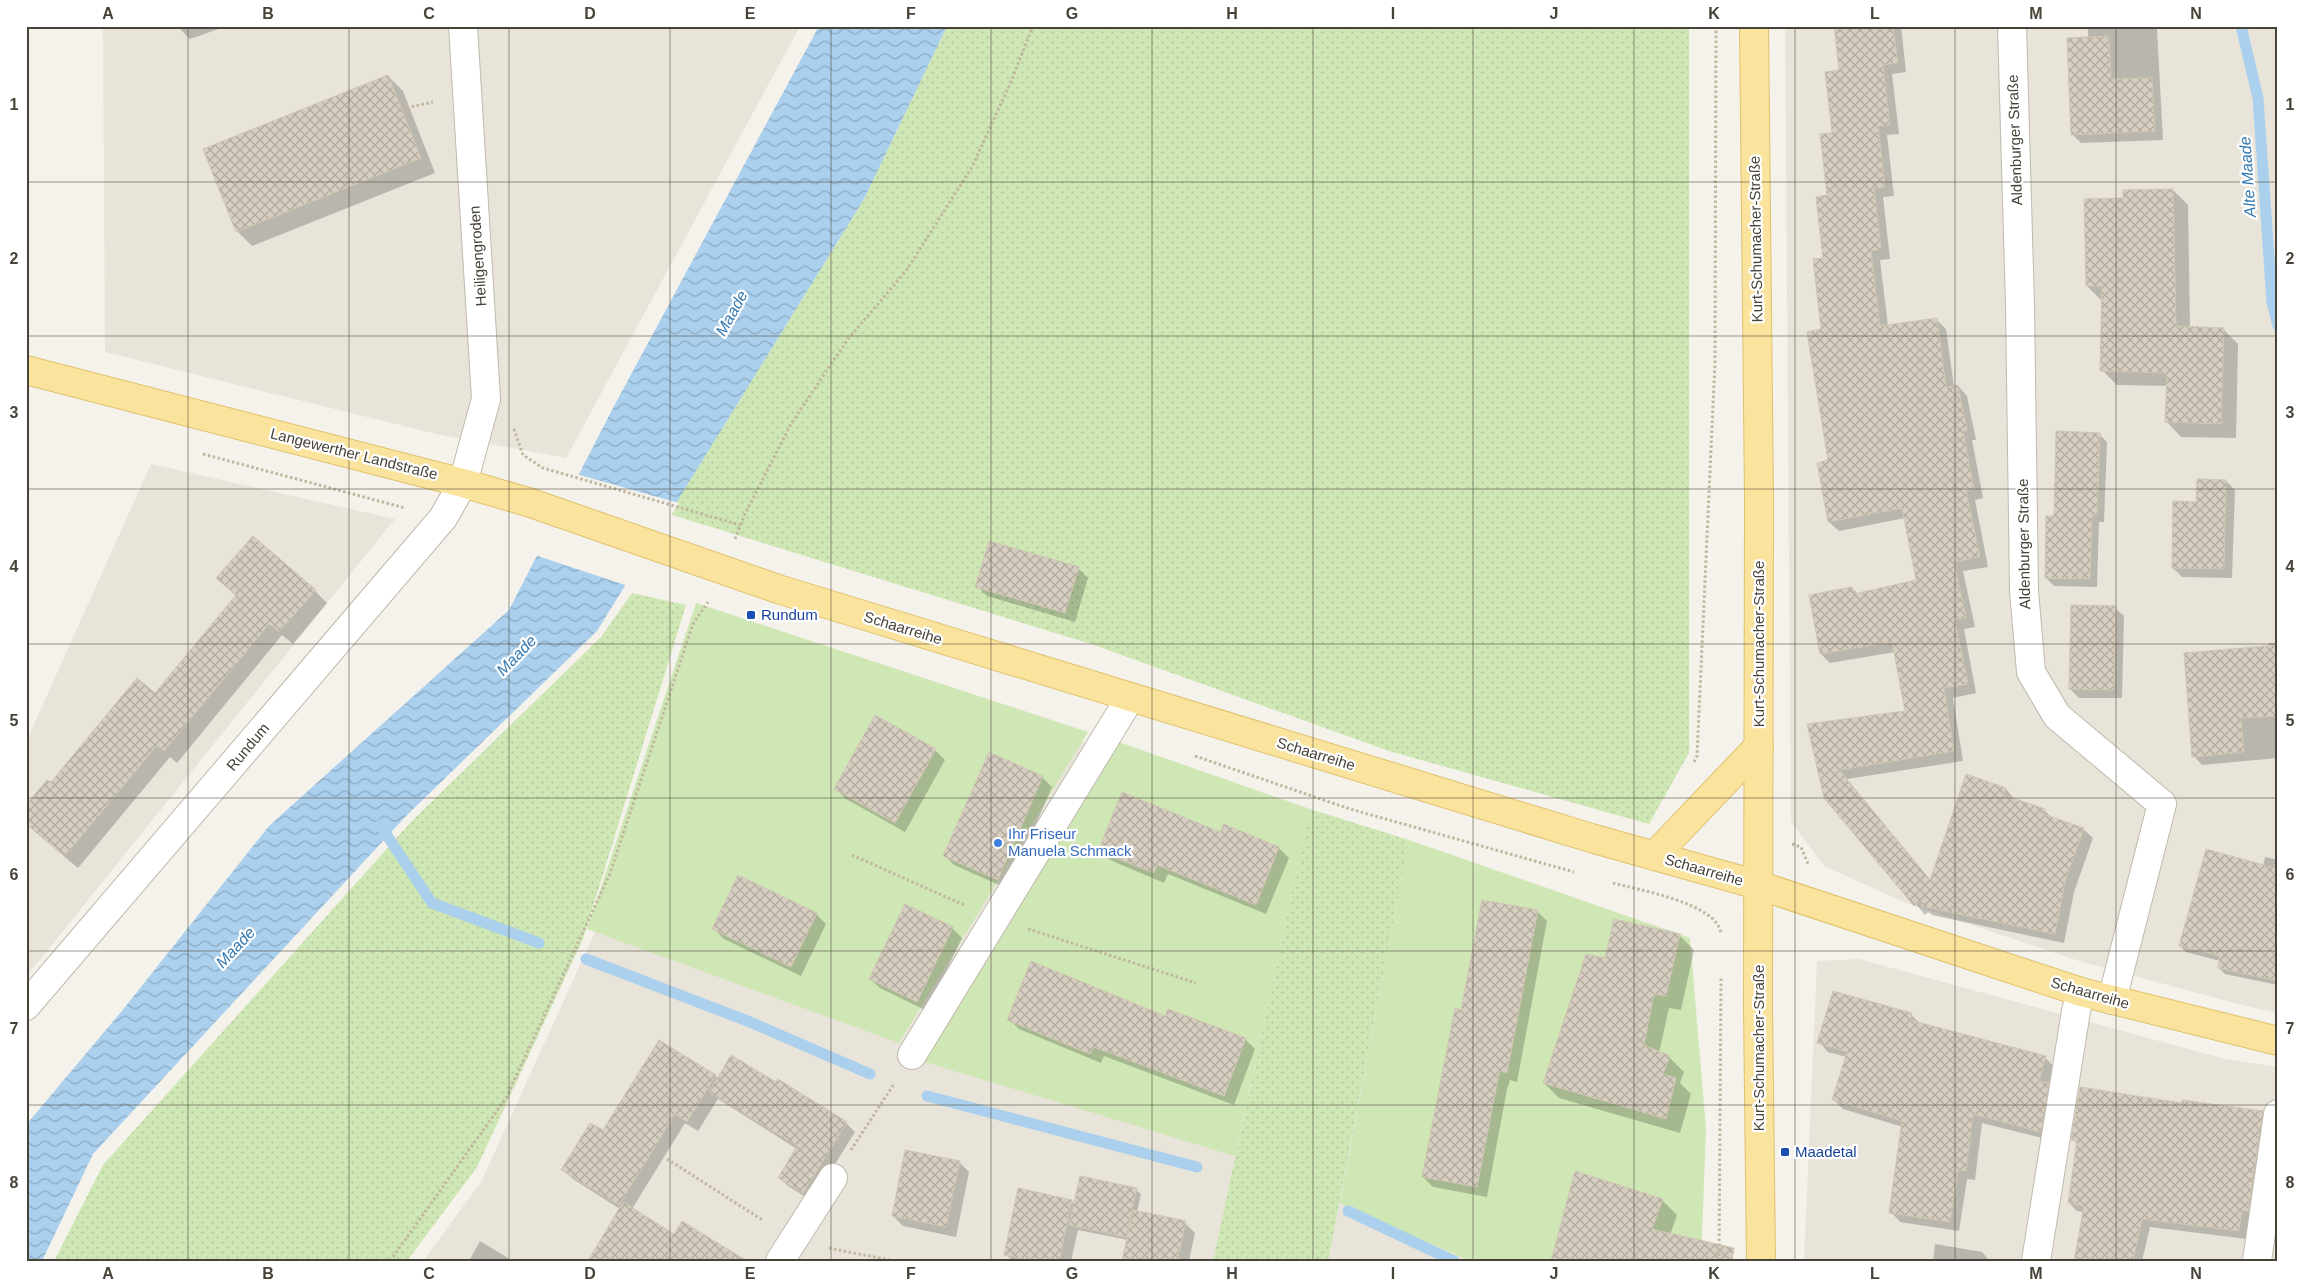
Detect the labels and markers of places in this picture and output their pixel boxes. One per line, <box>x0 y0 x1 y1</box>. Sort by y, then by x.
place label: Rundum <box>761 606 818 623</box>
marker: Rundum <box>745 609 757 621</box>
place label: Ihr Friseur Manuela Schmack <box>1008 825 1132 859</box>
marker: Ihr Friseur Manuela Schmack <box>992 837 1004 849</box>
place label: Maadetal <box>1795 1143 1857 1160</box>
marker: Maadetal <box>1779 1146 1791 1158</box>

